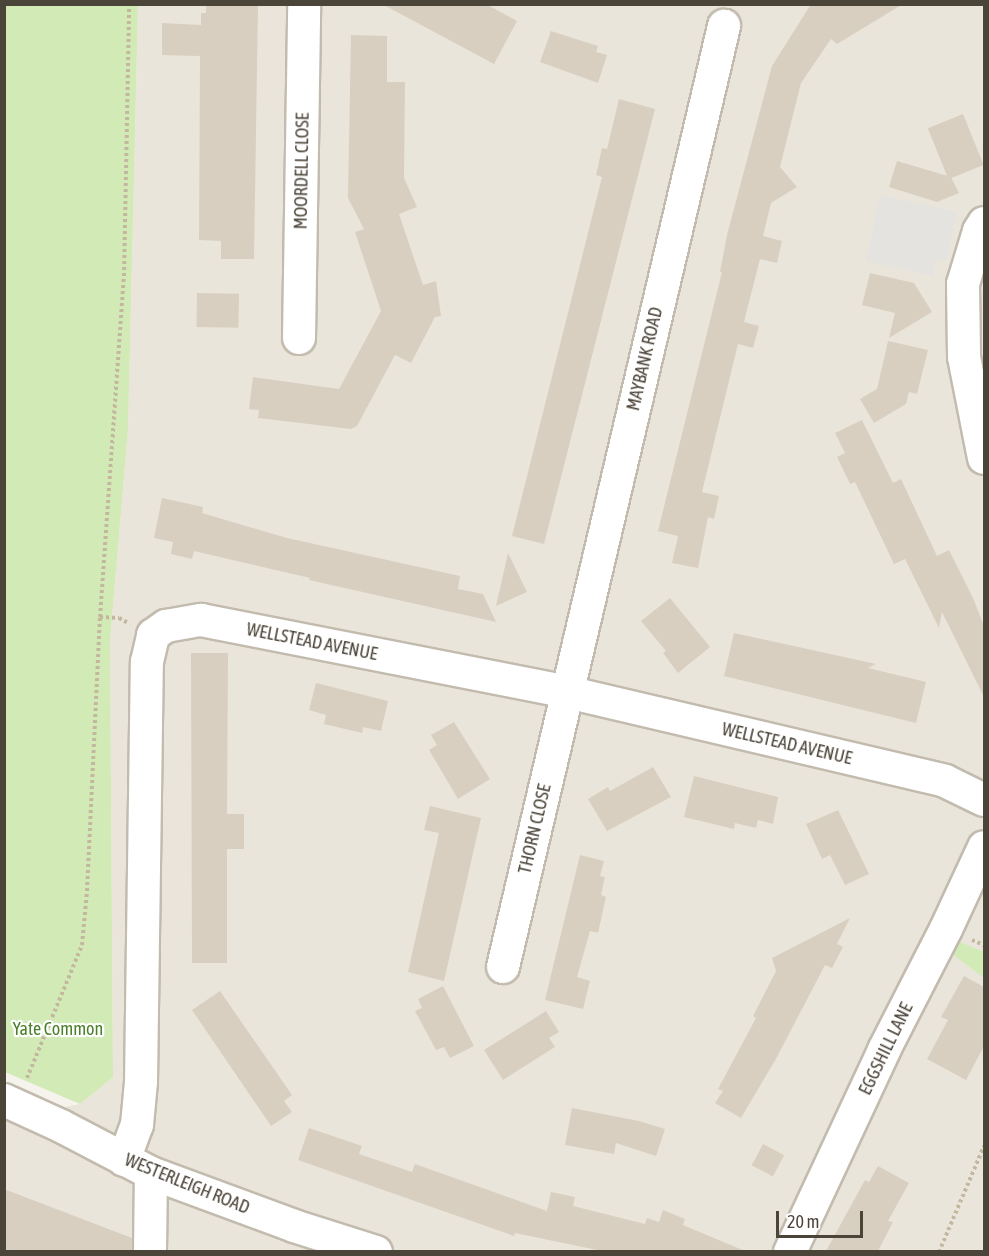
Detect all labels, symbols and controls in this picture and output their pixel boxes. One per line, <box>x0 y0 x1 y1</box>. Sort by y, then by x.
street label: MOORDELL CLOSE <box>290 112 314 230</box>
street label: MAYBANK ROAD <box>623 305 667 413</box>
street label: WELLSTEAD AVENUE <box>245 619 379 665</box>
street label: WELLSTEAD AVENUE <box>720 719 854 769</box>
street label: THORN CLOSE <box>514 782 556 876</box>
street label: EGGSHILL LANE <box>854 999 918 1099</box>
park label: Yate Common <box>13 1018 103 1040</box>
street label: WESTERLEIGH ROAD <box>121 1149 253 1219</box>
scale bar <box>779 1199 866 1237</box>
text: 20 m <box>787 1211 819 1232</box>

